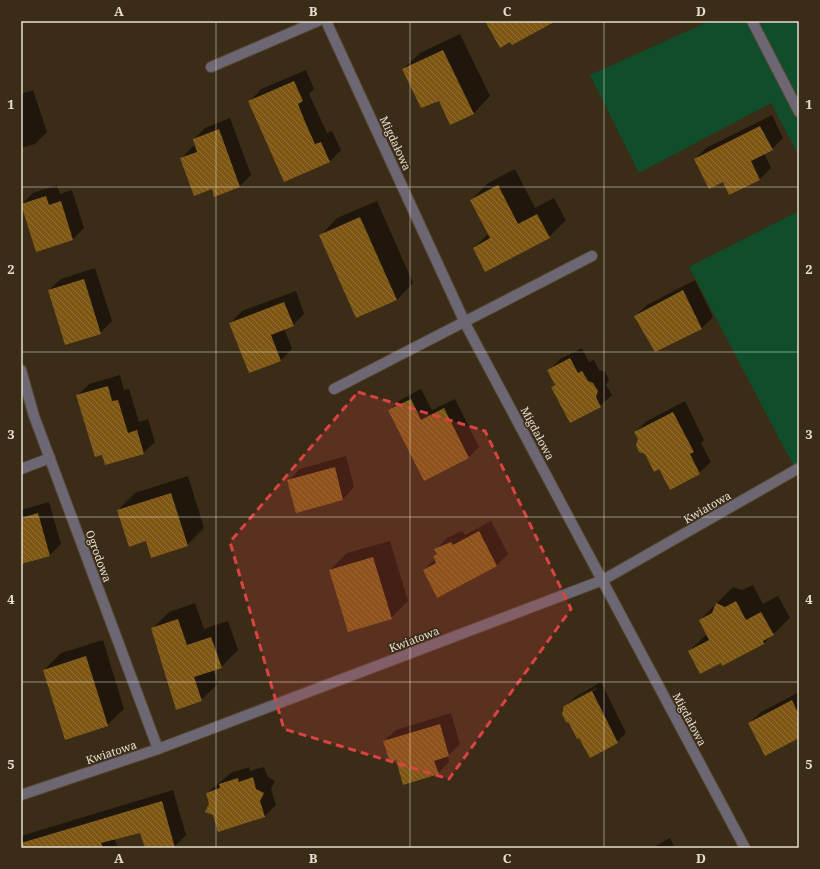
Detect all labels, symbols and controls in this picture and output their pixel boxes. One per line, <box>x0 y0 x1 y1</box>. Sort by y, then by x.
text: A <box>114 2 124 20</box>
text: B <box>309 2 318 20</box>
text: C <box>503 2 512 20</box>
text: D <box>696 2 706 20</box>
text: 1 <box>7 95 15 113</box>
text: 1 <box>805 95 813 113</box>
street label: Migdałowa <box>377 113 415 173</box>
text: 2 <box>7 260 15 278</box>
text: 2 <box>805 260 813 278</box>
street label: Migdałowa <box>518 404 558 462</box>
text: 3 <box>7 425 15 443</box>
text: 3 <box>805 425 813 443</box>
street label: Kwiatowa <box>681 487 733 527</box>
street label: Ogrodowa <box>83 528 115 584</box>
text: 4 <box>7 590 15 608</box>
text: 4 <box>805 590 813 608</box>
street label: Kwiatowa <box>387 623 441 655</box>
street label: Migdałowa <box>670 690 710 748</box>
street label: Kwiatowa <box>84 737 138 767</box>
text: 5 <box>7 755 15 773</box>
text: 5 <box>805 755 813 773</box>
text: A <box>114 849 124 867</box>
text: B <box>309 849 318 867</box>
text: C <box>503 849 512 867</box>
text: D <box>696 849 706 867</box>

